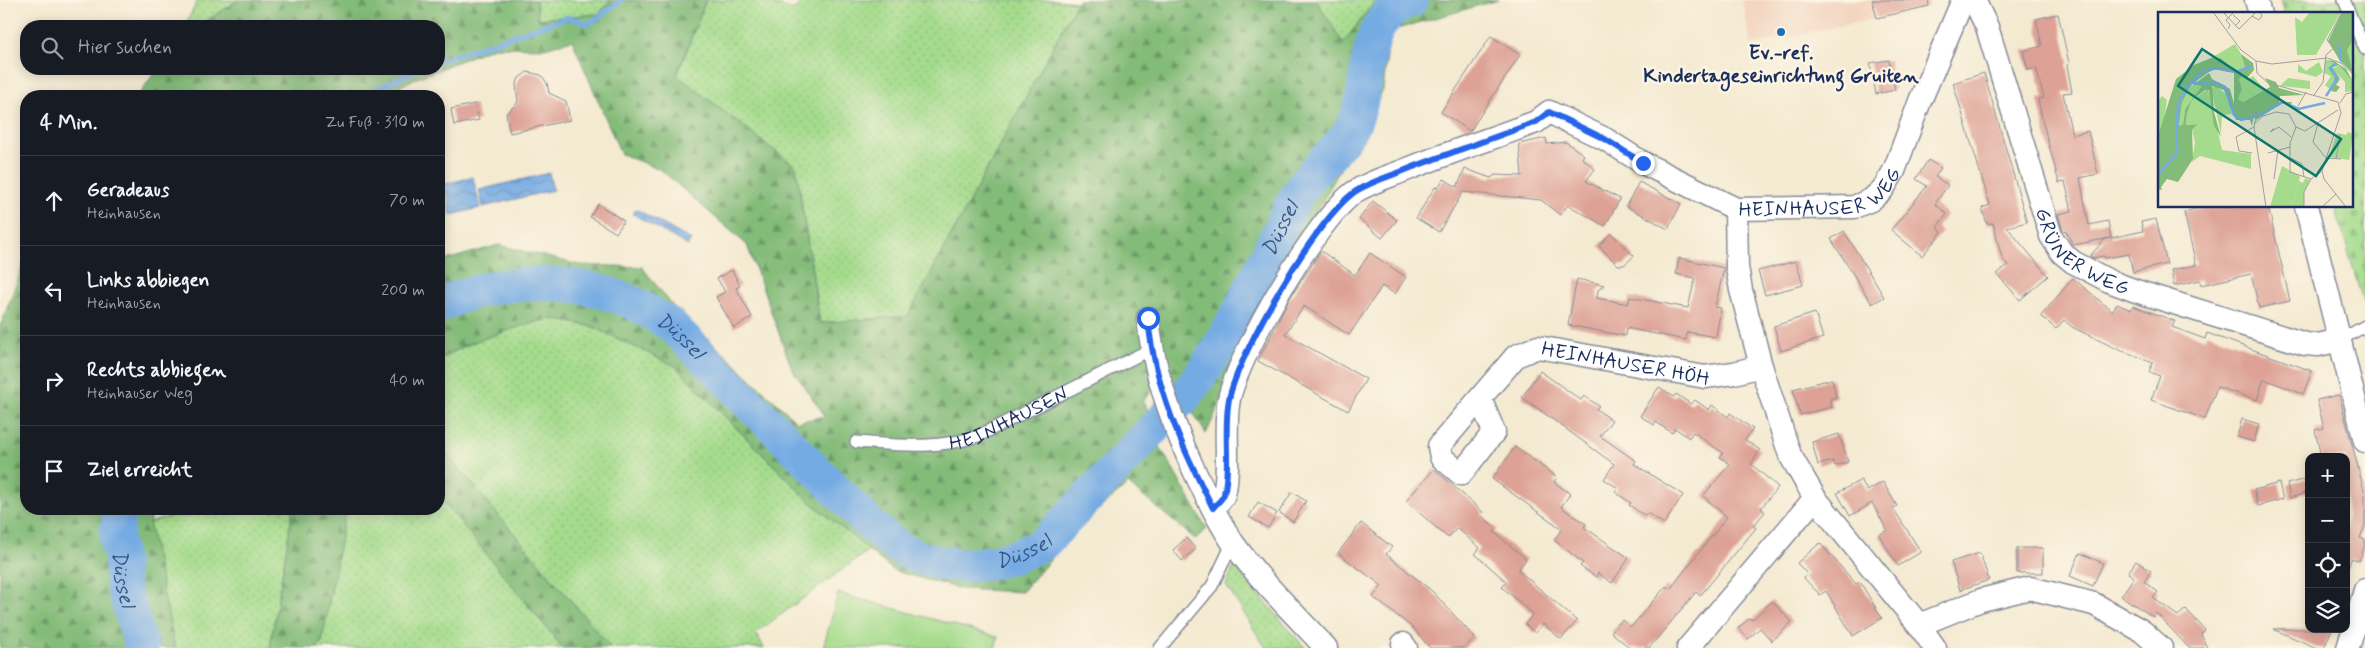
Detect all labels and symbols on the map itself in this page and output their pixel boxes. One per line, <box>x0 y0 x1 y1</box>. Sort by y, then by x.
inset map <box>2158 12 2352 208</box>
marker: Ev.-ref. Kindertageseinrichtung Gruiten <box>1775 26 1787 38</box>
place label: Ev.-ref. Kindertageseinrichtung Gruiten <box>1643 40 1919 92</box>
route end <box>1632 152 1655 175</box>
street label: HEINHAUSER WEG <box>1738 163 1908 224</box>
water label: Düssel <box>1256 195 1307 261</box>
street label: GRÜNER WEG <box>2028 205 2133 302</box>
water label: Düssel <box>651 306 712 368</box>
route start <box>1137 307 1160 330</box>
street label: HEINHAUSER HÖH <box>1539 336 1712 393</box>
street label: HEINHAUSEN <box>947 381 1074 458</box>
water label: Düssel <box>993 528 1061 576</box>
water label: Düssel <box>104 547 142 614</box>

